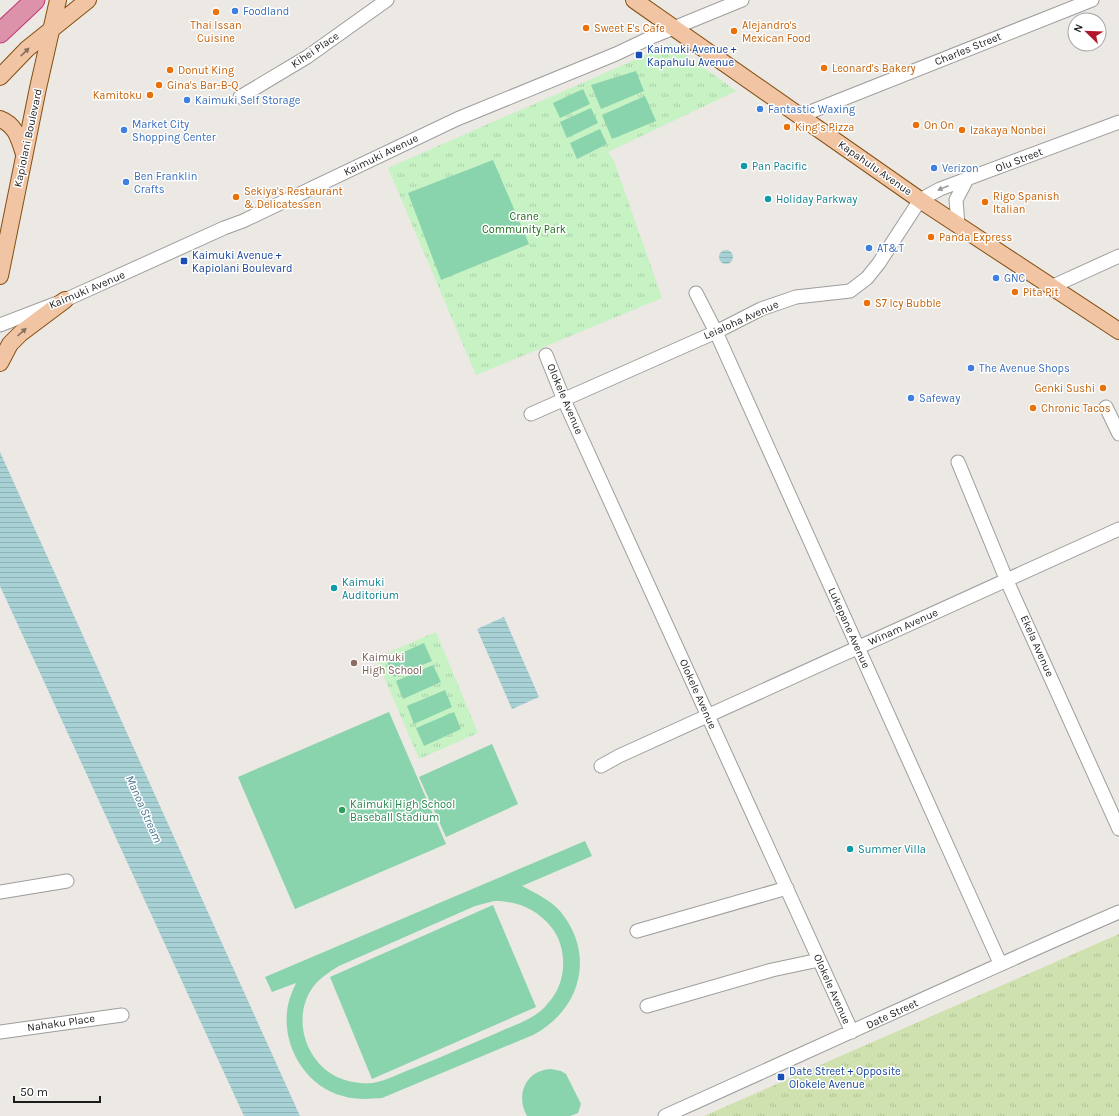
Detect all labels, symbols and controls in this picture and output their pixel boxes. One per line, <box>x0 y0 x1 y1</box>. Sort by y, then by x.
place label: Foodland <box>243 5 289 18</box>
marker: Foodland <box>230 6 240 16</box>
marker: Thai Issan Cuisine <box>211 7 221 17</box>
north arrow <box>1067 12 1107 52</box>
place label: Thai Issan Cuisine <box>190 19 242 45</box>
place label: Alejandro's Mexican Food <box>742 19 811 45</box>
place label: Sweet E's Cafe <box>594 22 665 35</box>
text: N <box>1071 22 1086 34</box>
marker: Sweet E's Cafe <box>581 23 591 33</box>
marker: Alejandro's Mexican Food <box>729 26 739 36</box>
street label: Kihei Place <box>289 29 342 71</box>
street label: Charles Street <box>933 30 1003 68</box>
place label: Kaimuki Avenue + Kapahulu Avenue <box>647 43 737 69</box>
one-way arrow <box>20 47 30 57</box>
marker: Kaimuki Avenue + Kapahulu Avenue <box>634 50 644 60</box>
place label: Leonard's Bakery <box>832 62 916 75</box>
marker: Leonard's Bakery <box>819 63 829 73</box>
place label: Donut King <box>178 64 235 77</box>
marker: Donut King <box>165 65 175 75</box>
place label: Gina's Bar-B-Q <box>167 79 238 92</box>
marker: Gina's Bar-B-Q <box>154 80 164 90</box>
street label: Kapiolani Boulevard <box>11 88 45 188</box>
place label: Kamitoku <box>93 89 142 102</box>
marker: Kamitoku <box>145 90 155 100</box>
place label: Kaimuki Self Storage <box>195 94 301 107</box>
marker: Kaimuki Self Storage <box>182 95 192 105</box>
place label: Fantastic Waxing <box>768 103 856 116</box>
marker: Fantastic Waxing <box>755 104 765 114</box>
place label: Market City Shopping Center <box>132 118 216 144</box>
place label: On On <box>924 119 954 132</box>
marker: On On <box>911 120 921 130</box>
place label: King’s Pizza <box>795 121 854 134</box>
marker: King’s Pizza <box>782 122 792 132</box>
place label: Izakaya Nonbei <box>970 124 1046 137</box>
marker: Market City Shopping Center <box>119 125 129 135</box>
marker: Izakaya Nonbei <box>957 125 967 135</box>
street label: Kaimuki Avenue <box>342 131 421 179</box>
street label: Kapahulu Avenue <box>836 138 915 198</box>
street label: Olu Street <box>993 145 1045 175</box>
place label: Pan Pacific <box>752 160 808 173</box>
marker: Pan Pacific <box>739 161 749 171</box>
place label: Verizon <box>942 162 979 175</box>
marker: Verizon <box>929 163 939 173</box>
place label: Ben Franklin Crafts <box>134 170 197 196</box>
marker: Ben Franklin Crafts <box>121 177 131 187</box>
place label: Sekiya's Restaurant & Delicatessen <box>244 185 343 211</box>
one-way arrow <box>937 186 949 192</box>
place label: Rigo Spanish Italian <box>993 190 1059 216</box>
marker: Sekiya's Restaurant & Delicatessen <box>231 192 241 202</box>
place label: Holiday Parkway <box>776 193 858 206</box>
marker: Holiday Parkway <box>763 194 773 204</box>
marker: Rigo Spanish Italian <box>980 197 990 207</box>
park label: Crane Community Park <box>482 210 566 236</box>
place label: Panda Express <box>939 231 1013 244</box>
marker: Panda Express <box>926 232 936 242</box>
place label: AT&T <box>877 242 904 255</box>
marker: AT&T <box>864 243 874 253</box>
place label: Kaimuki Avenue + Kapiolani Boulevard <box>192 249 292 275</box>
marker: Kaimuki Avenue + Kapiolani Boulevard <box>179 256 189 266</box>
street label: Kaimuki Avenue <box>47 268 127 312</box>
place label: GNC <box>1004 272 1026 285</box>
marker: GNC <box>991 273 1001 283</box>
place label: Pita Pit <box>1023 286 1059 299</box>
marker: Pita Pit <box>1010 287 1020 297</box>
place label: S7 Icy Bubble <box>875 297 942 310</box>
street label: Leialoha Avenue <box>701 298 781 342</box>
marker: S7 Icy Bubble <box>862 298 872 308</box>
one-way arrow <box>18 328 27 337</box>
street label: Olokele Avenue <box>544 362 586 437</box>
place label: The Avenue Shops <box>979 362 1070 375</box>
marker: The Avenue Shops <box>966 363 976 373</box>
place label: Genki Sushi <box>1035 382 1095 395</box>
marker: Genki Sushi <box>1098 383 1108 393</box>
place label: Safeway <box>919 392 960 405</box>
marker: Safeway <box>906 393 916 403</box>
place label: Chronic Tacos <box>1041 402 1111 415</box>
marker: Chronic Tacos <box>1028 403 1038 413</box>
place label: Kaimuki Auditorium <box>342 576 399 602</box>
marker: Kaimuki Auditorium <box>329 583 339 593</box>
street label: Lukepane Avenue <box>825 586 873 671</box>
street label: Winam Avenue <box>866 606 940 648</box>
street label: Ekela Avenue <box>1018 613 1056 679</box>
place label: Kaimuki High School <box>362 651 422 677</box>
street label: Olokele Avenue <box>677 657 719 731</box>
marker: Kaimuki High School <box>349 658 359 668</box>
water label: Manoa Stream <box>123 773 165 845</box>
place label: Kaimuki High School Baseball Stadium <box>350 798 455 824</box>
marker: Kaimuki High School Baseball Stadium <box>337 805 347 815</box>
place label: Summer Villa <box>858 843 926 856</box>
marker: Summer Villa <box>845 844 855 854</box>
street label: Olokele Avenue <box>811 952 853 1026</box>
street label: Date Street <box>864 996 920 1032</box>
street label: Nahaku Place <box>26 1012 96 1034</box>
place label: Date Street + Opposite Olokele Avenue <box>789 1065 901 1091</box>
marker: Date Street + Opposite Olokele Avenue <box>776 1072 786 1082</box>
scale bar <box>14 1078 100 1104</box>
text: 50 m <box>20 1085 48 1099</box>

